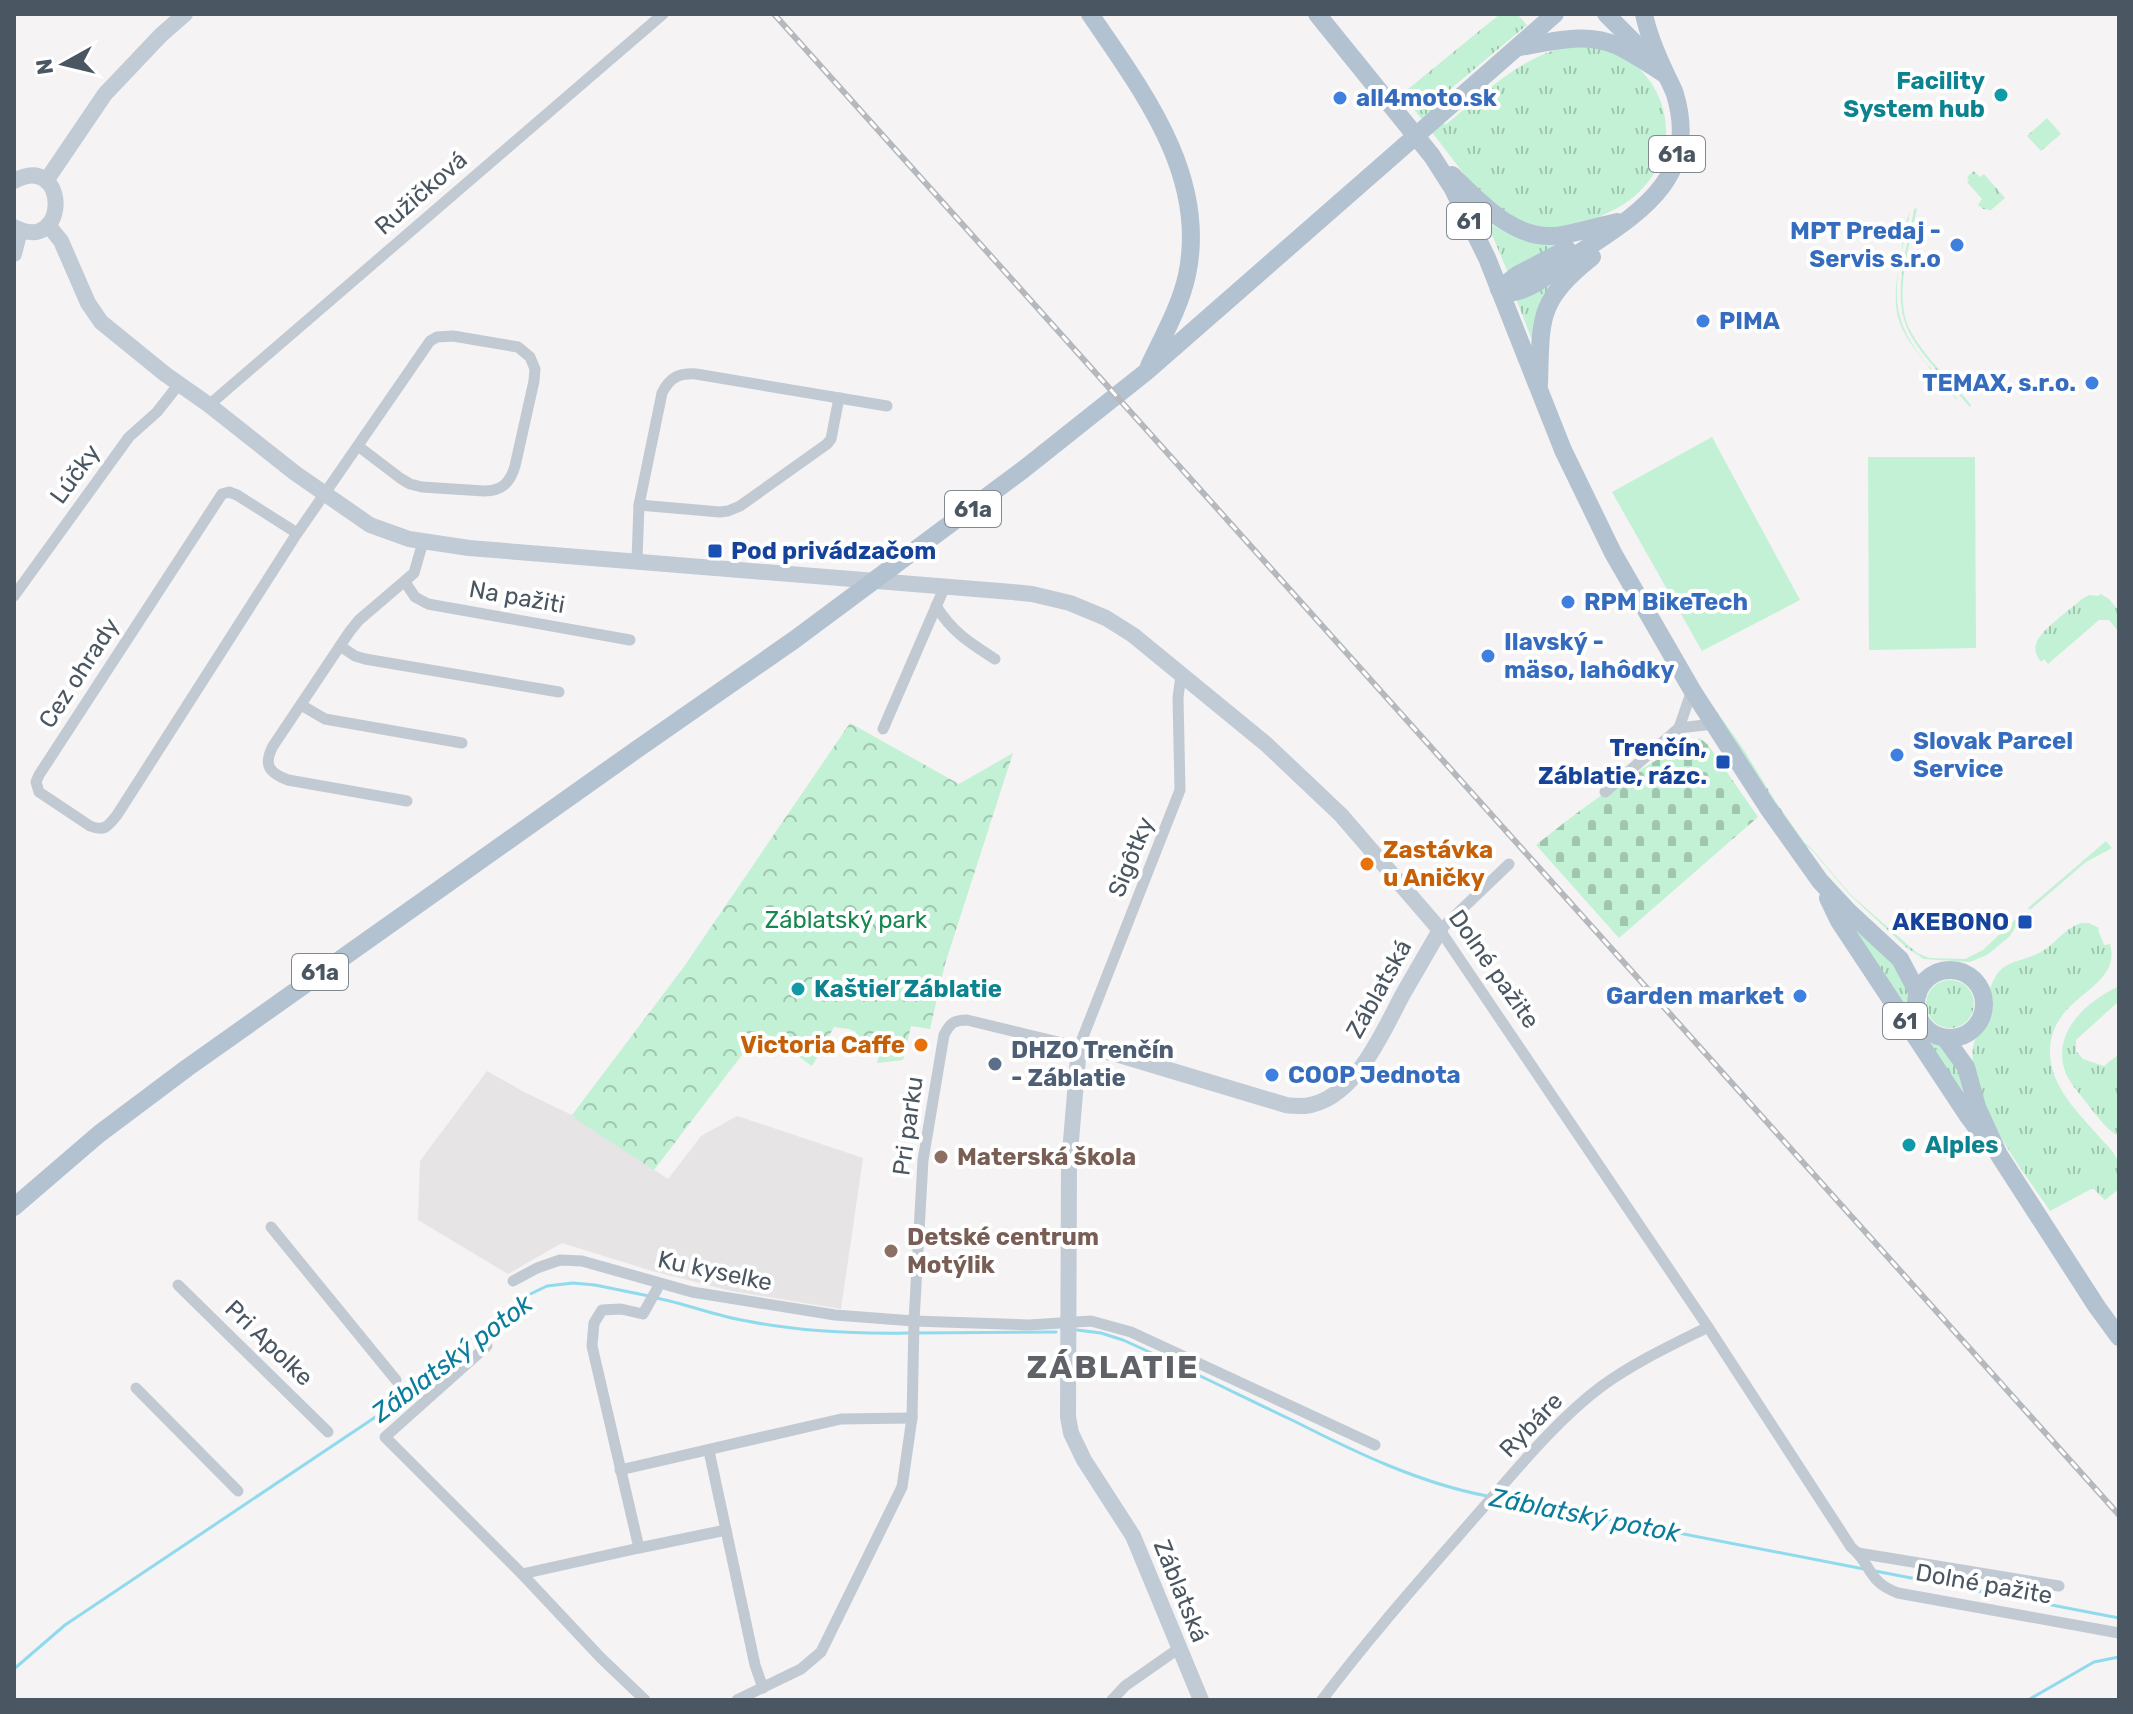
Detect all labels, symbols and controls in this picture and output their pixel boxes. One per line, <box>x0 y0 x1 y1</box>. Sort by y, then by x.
north arrow <box>24 24 104 104</box>
text: N <box>30 57 59 76</box>
place label: Facility System hub <box>1843 67 1985 123</box>
place label: all4moto.sk <box>1356 84 1497 112</box>
marker: Facility System hub <box>1992 86 2010 104</box>
marker: all4moto.sk <box>1331 89 1349 107</box>
road number: 61a <box>1649 136 1705 172</box>
street label: Ružičková <box>369 145 473 241</box>
road number: 61 <box>1447 203 1491 239</box>
place label: MPT Predaj - Servis s.r.o <box>1790 217 1941 273</box>
marker: MPT Predaj - Servis s.r.o <box>1948 236 1966 254</box>
place label: PIMA <box>1719 307 1780 335</box>
marker: PIMA <box>1694 312 1712 330</box>
place label: TEMAX, s.r.o. <box>1922 369 2076 397</box>
marker: TEMAX, s.r.o. <box>2083 374 2101 392</box>
street label: Lúčky <box>44 439 106 509</box>
road number: 61a <box>945 491 1001 527</box>
place label: Pod privádzačom <box>731 537 936 565</box>
marker: Pod privádzačom <box>706 542 724 560</box>
street label: Na pažiti <box>467 575 567 619</box>
place label: RPM BikeTech <box>1584 588 1748 616</box>
marker: RPM BikeTech <box>1559 593 1577 611</box>
street label: Cez ohrady <box>33 613 125 733</box>
place label: Ilavský - mäso, lahôdky <box>1504 628 1675 684</box>
marker: Ilavský - mäso, lahôdky <box>1479 647 1497 665</box>
place label: Slovak Parcel Service <box>1913 727 2073 783</box>
place label: Trenčín, Záblatie, rázc. <box>1538 734 1707 790</box>
marker: Slovak Parcel Service <box>1888 746 1906 764</box>
marker: Trenčín, Záblatie, rázc. <box>1714 753 1732 771</box>
street label: Sigôtky <box>1102 813 1160 901</box>
place label: Zastávka u Aničky <box>1383 836 1493 892</box>
marker: Zastávka u Aničky <box>1358 855 1376 873</box>
street label: Dolné pažite <box>1443 904 1545 1034</box>
park label: Záblatský park <box>765 906 928 934</box>
place label: AKEBONO <box>1892 908 2009 936</box>
marker: AKEBONO <box>2016 913 2034 931</box>
street label: Záblatská <box>1341 935 1417 1043</box>
road number: 61a <box>292 954 348 990</box>
place label: Kaštieľ Záblatie <box>814 975 1002 1003</box>
marker: Kaštieľ Záblatie <box>789 980 807 998</box>
place label: Garden market <box>1606 982 1784 1010</box>
marker: Garden market <box>1791 987 1809 1005</box>
road number: 61 <box>1883 1003 1927 1039</box>
place label: Victoria Caffe <box>740 1031 905 1059</box>
marker: Victoria Caffe <box>912 1036 930 1054</box>
place label: DHZO Trenčín - Záblatie <box>1011 1036 1174 1092</box>
marker: DHZO Trenčín - Záblatie <box>986 1055 1004 1073</box>
place label: COOP Jednota <box>1288 1061 1461 1089</box>
marker: COOP Jednota <box>1263 1066 1281 1084</box>
street label: Pri parku <box>887 1075 929 1177</box>
place label: Alples <box>1925 1131 1999 1159</box>
marker: Alples <box>1900 1136 1918 1154</box>
place label: Materská škola <box>957 1143 1136 1171</box>
marker: Materská škola <box>932 1148 950 1166</box>
place label: Detské centrum Motýlik <box>907 1223 1099 1279</box>
marker: Detské centrum Motýlik <box>882 1242 900 1260</box>
street label: Ku kyselke <box>655 1245 775 1297</box>
water label: Záblatský potok <box>365 1288 539 1429</box>
street label: Pri Apolke <box>219 1294 319 1392</box>
district label: ZÁBLATIE <box>1027 1348 1199 1386</box>
street label: Rybáre <box>1494 1387 1568 1463</box>
water label: Záblatský potok <box>1486 1482 1683 1549</box>
street label: Záblatská <box>1148 1536 1214 1646</box>
street label: Dolné pažite <box>1913 1558 2055 1610</box>

